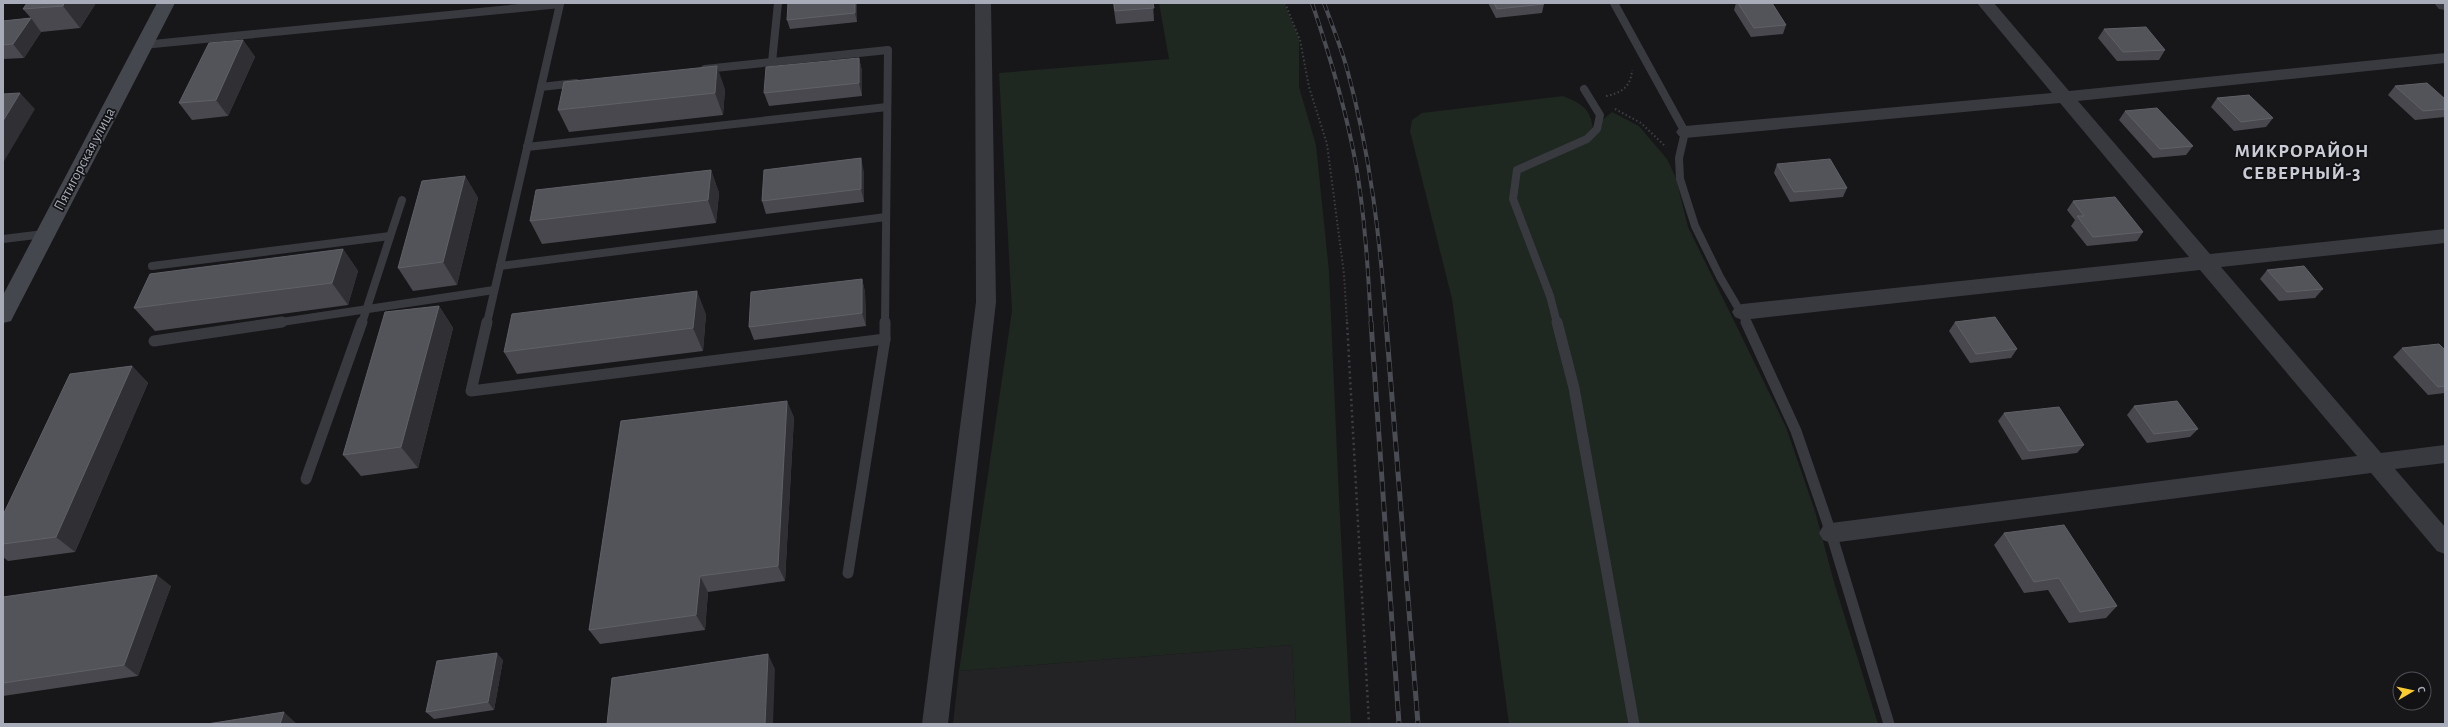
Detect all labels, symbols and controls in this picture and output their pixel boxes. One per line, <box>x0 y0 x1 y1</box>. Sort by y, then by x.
street label: Пятигорская улица <box>51 105 118 213</box>
district label: МИКРОРАЙОН СЕВЕРНЫЙ-3 <box>2235 141 2369 183</box>
north arrow <box>2392 671 2432 711</box>
text: С <box>2415 686 2427 693</box>

